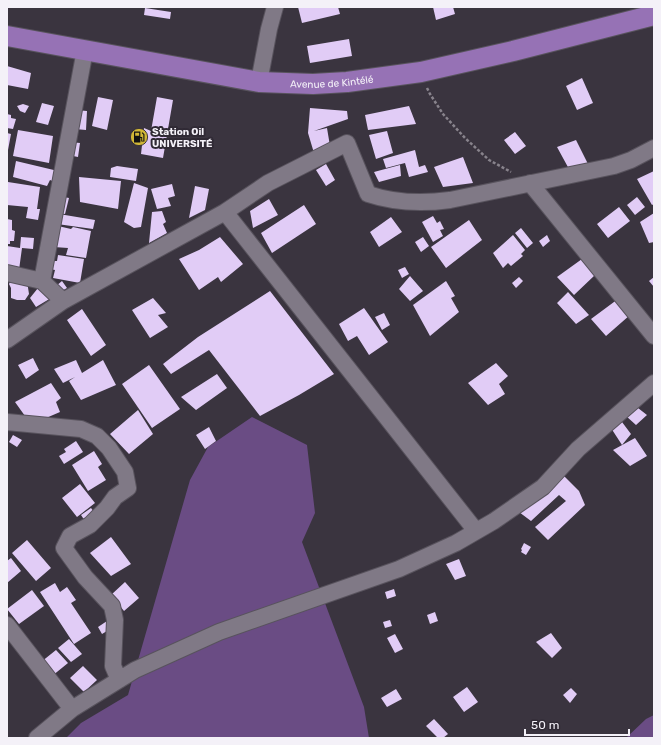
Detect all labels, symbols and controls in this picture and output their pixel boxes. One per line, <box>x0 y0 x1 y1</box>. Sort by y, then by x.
street label: Avenue de Kintélé <box>290 73 375 91</box>
place label: Station Oil UNIVERSITÉ <box>152 126 212 150</box>
fuel station icon: Station Oil UNIVERSITÉ <box>129 127 149 147</box>
scale bar <box>525 711 629 737</box>
text: 50 m <box>531 718 559 732</box>

